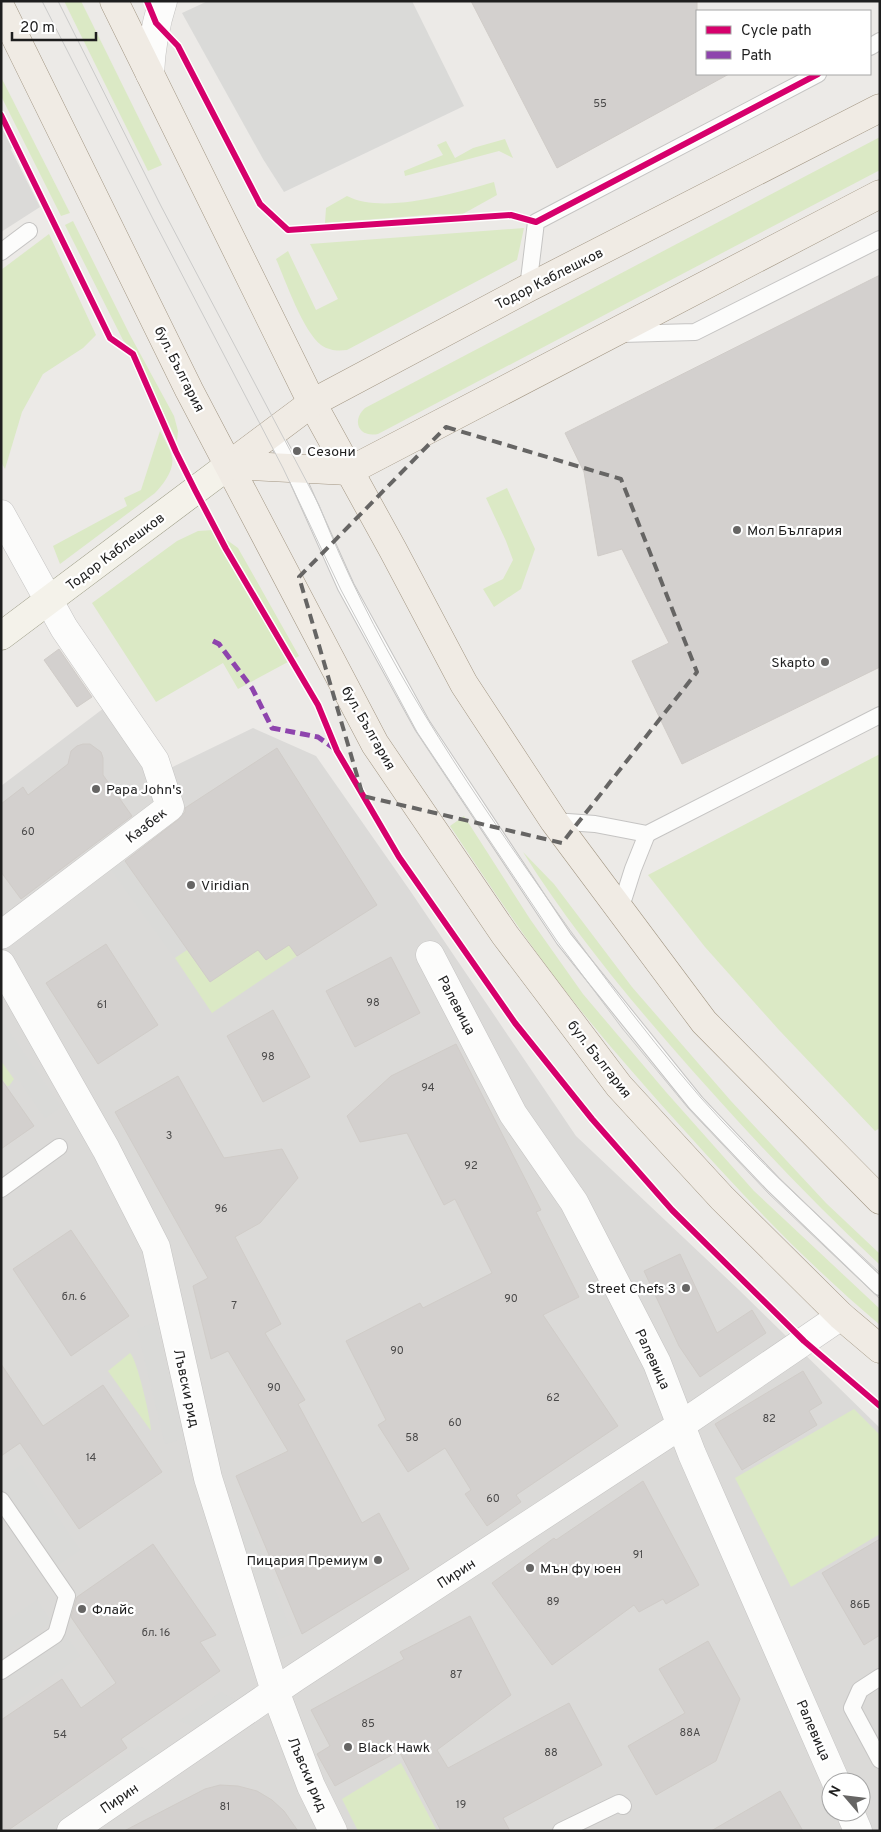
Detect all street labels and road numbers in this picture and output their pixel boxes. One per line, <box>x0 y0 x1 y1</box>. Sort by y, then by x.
street label: Тодор Каблешков <box>493 245 607 314</box>
street label: бул. България <box>150 324 208 415</box>
street label: Тодор Каблешков <box>63 510 169 595</box>
street label: бул. България <box>337 684 399 774</box>
street label: Казбек <box>123 805 171 848</box>
street label: Ралевица <box>433 973 478 1038</box>
street label: бул. България <box>563 1018 634 1102</box>
street label: Ралевица <box>630 1327 673 1393</box>
street label: Лъвски рид <box>169 1348 202 1429</box>
street label: Пирин <box>434 1556 479 1593</box>
street label: Ралевица <box>792 1698 834 1764</box>
street label: Лъвски рид <box>283 1735 330 1815</box>
street label: Пирин <box>97 1780 142 1818</box>

